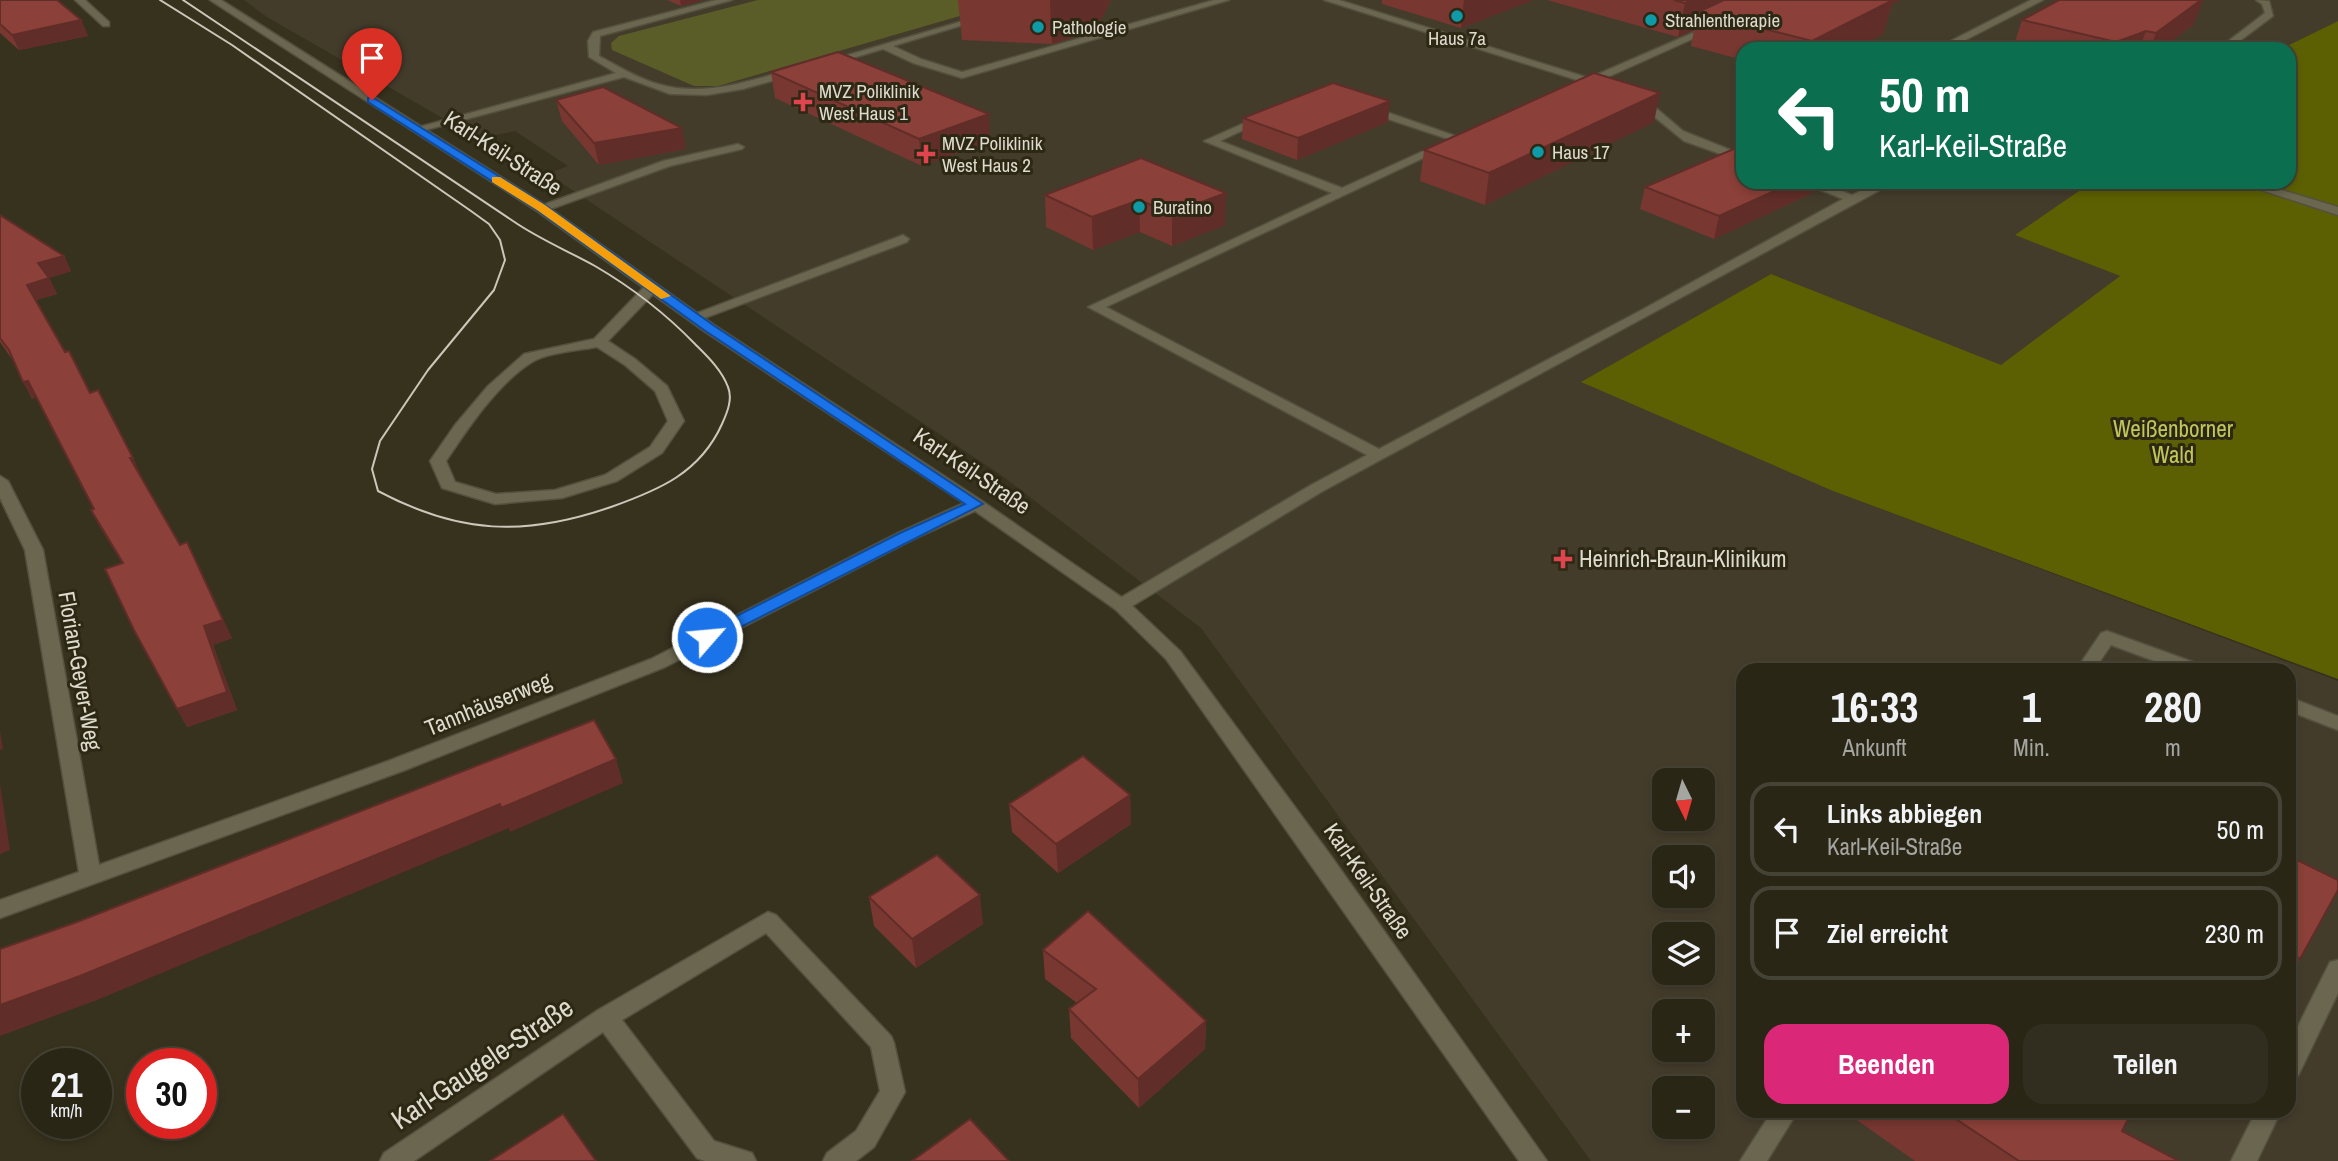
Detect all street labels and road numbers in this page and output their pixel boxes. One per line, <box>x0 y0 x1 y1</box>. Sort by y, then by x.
street label: Karl-Keil-Straße <box>438 103 568 202</box>
street label: Karl-Keil-Straße <box>908 420 1037 521</box>
street label: Florian-Geyer-Weg <box>51 589 110 753</box>
street label: Tannhäuserweg <box>420 664 556 743</box>
street label: Karl-Keil-Straße <box>1317 816 1420 945</box>
street label: Karl-Gaugele-Straße <box>384 988 580 1138</box>

